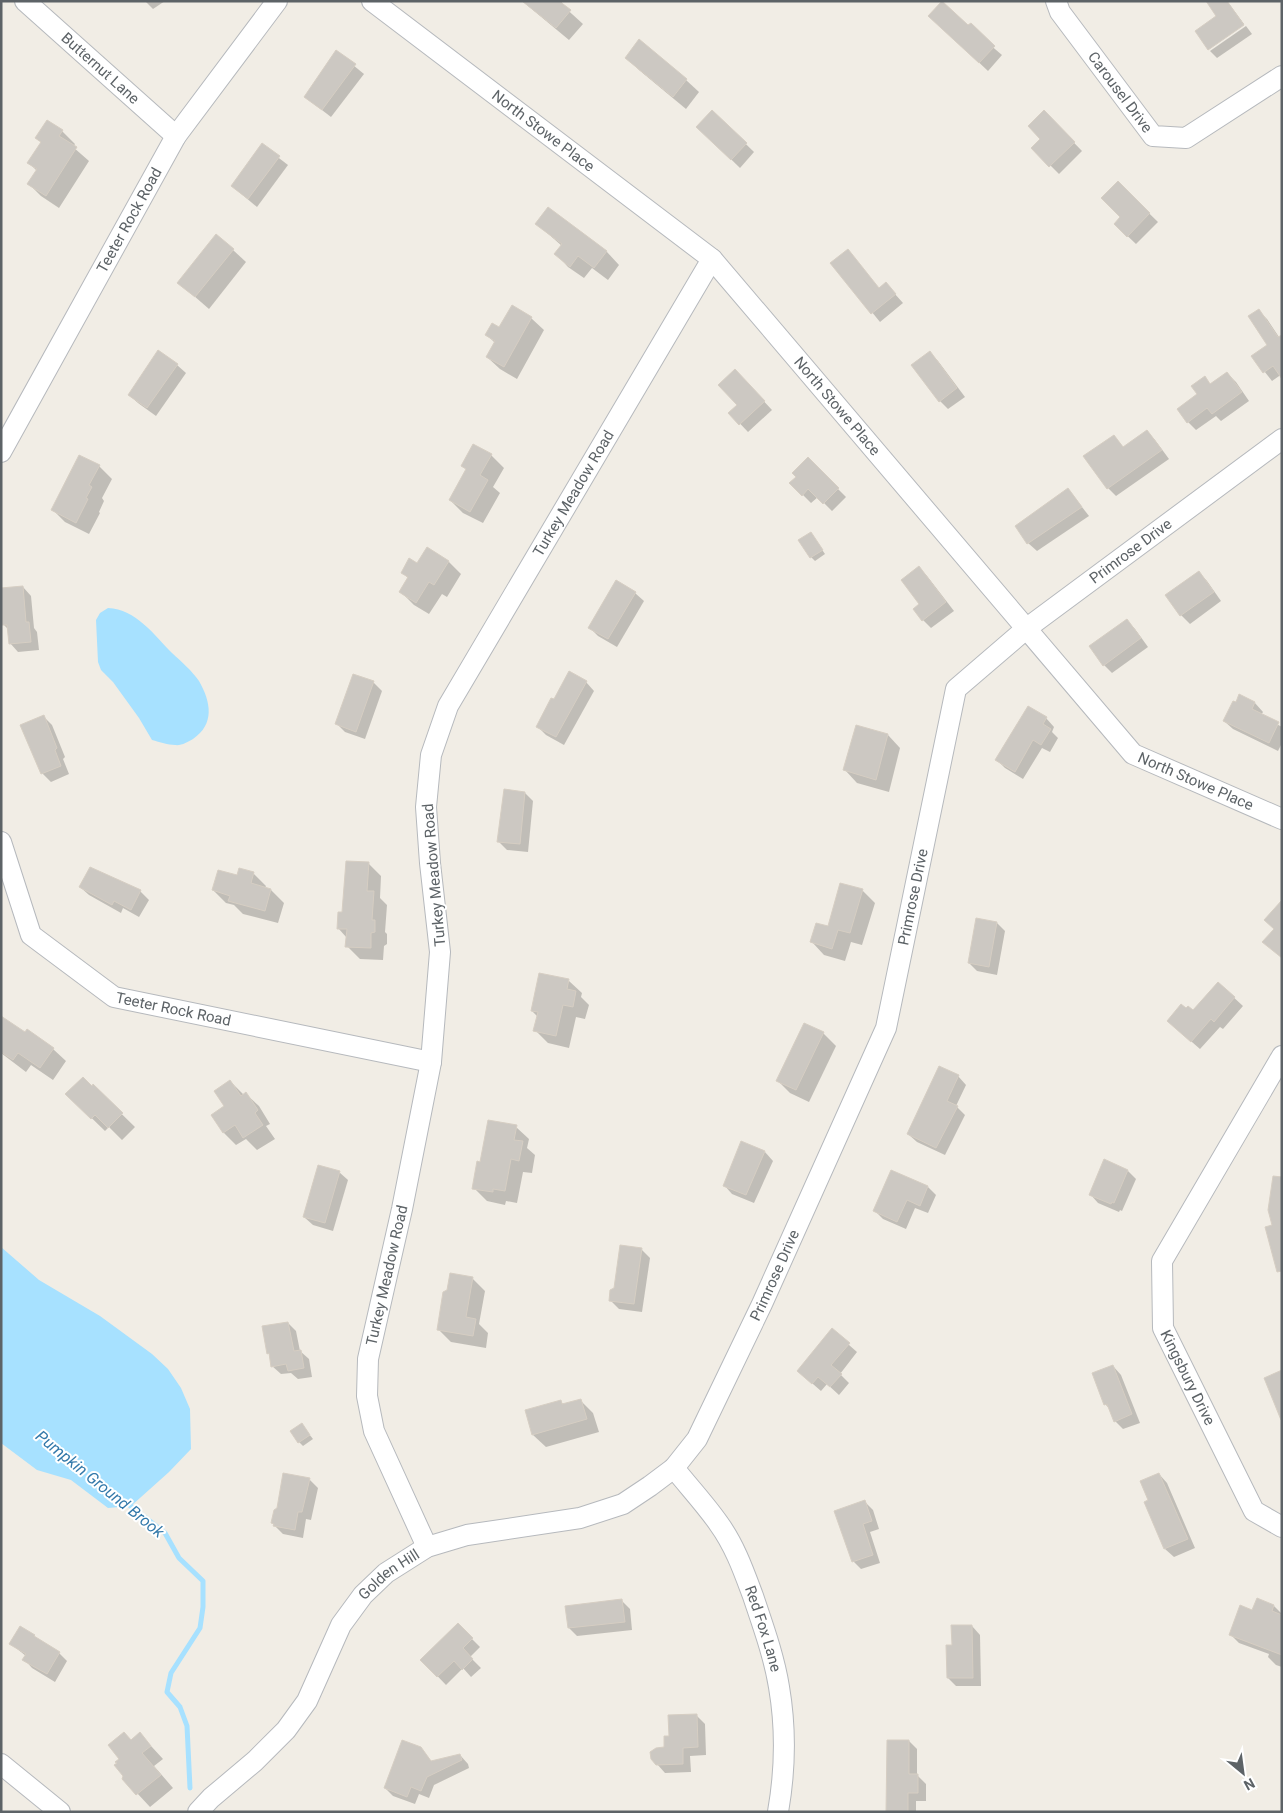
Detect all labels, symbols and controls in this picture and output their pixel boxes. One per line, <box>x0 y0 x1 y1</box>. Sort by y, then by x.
street label: Butternut Lane <box>58 29 143 108</box>
street label: Carousel Drive <box>1084 48 1156 136</box>
street label: North Stowe Place <box>488 86 598 176</box>
street label: Teeter Rock Road <box>93 164 166 276</box>
street label: North Stowe Place <box>790 353 884 459</box>
street label: Turkey Meadow Road <box>529 427 618 560</box>
street label: Primrose Drive <box>1086 515 1175 588</box>
street label: North Stowe Place <box>1135 748 1256 814</box>
street label: Turkey Meadow Road <box>419 803 449 947</box>
street label: Primrose Drive <box>894 847 932 947</box>
street label: Teeter Rock Road <box>114 989 233 1030</box>
street label: Turkey Meadow Road <box>362 1203 412 1347</box>
street label: Primrose Drive <box>746 1227 803 1324</box>
street label: Kingsbury Drive <box>1156 1327 1219 1428</box>
water label: Pumpkin Ground Brook <box>32 1426 169 1542</box>
street label: Golden Hill <box>355 1545 423 1604</box>
street label: Red Fox Lane <box>741 1583 785 1674</box>
north arrow <box>1218 1748 1268 1798</box>
text: N <box>1241 1775 1258 1794</box>

